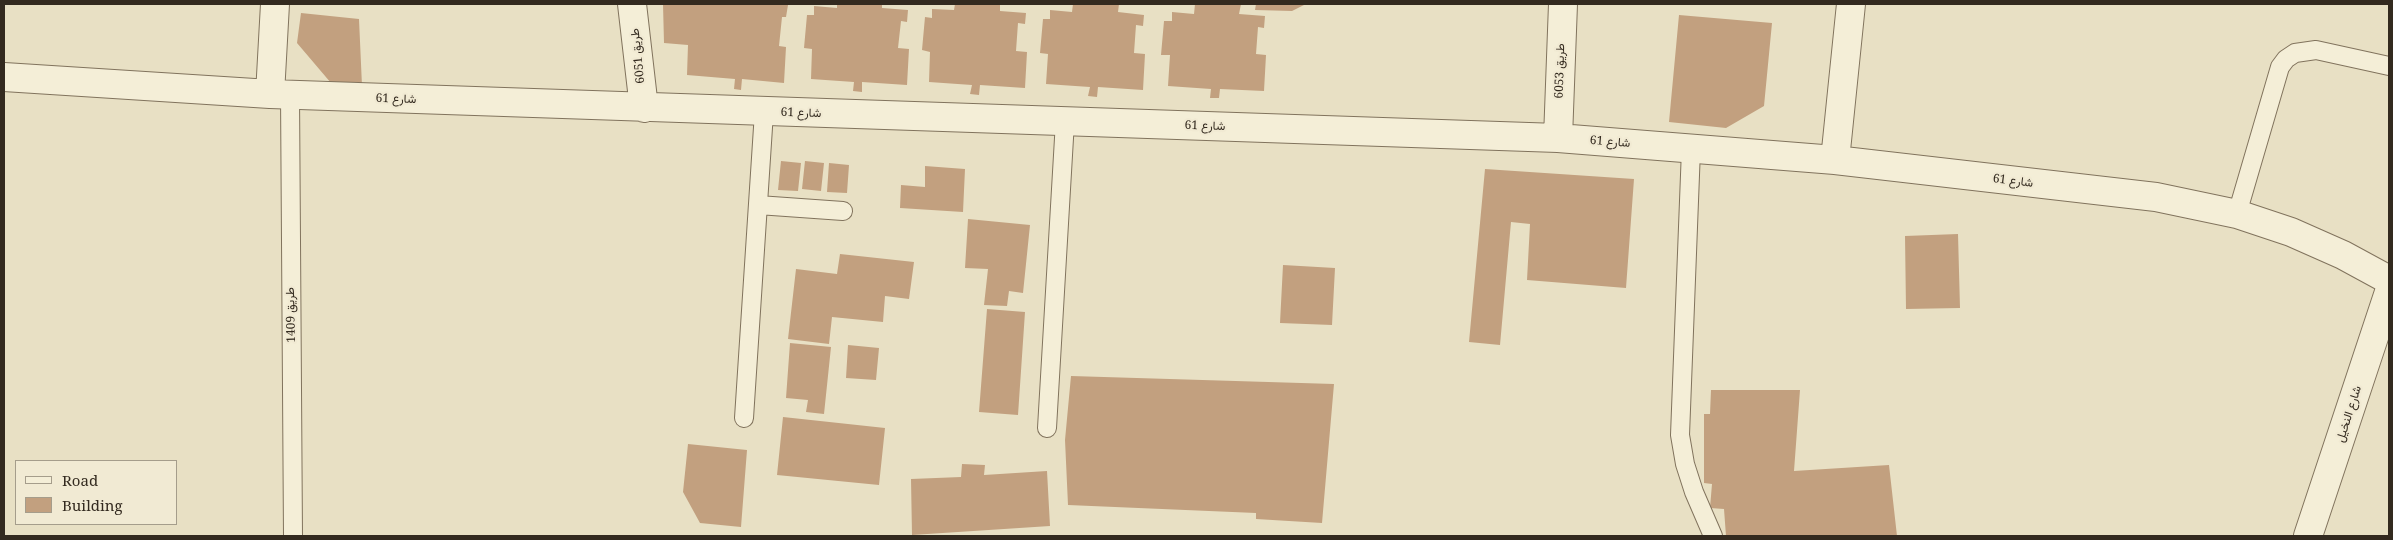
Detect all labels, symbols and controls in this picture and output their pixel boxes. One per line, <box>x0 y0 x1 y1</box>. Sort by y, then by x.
street label: طريق 6051 <box>628 28 648 84</box>
street label: طريق 6053 <box>1552 43 1568 99</box>
street label: شارع 61 <box>375 91 417 107</box>
street label: شارع 61 <box>780 105 822 121</box>
street label: شارع 61 <box>1184 118 1226 134</box>
street label: شارع 61 <box>1589 133 1631 151</box>
street label: شارع 61 <box>1992 171 2034 191</box>
street label: طريق 1409 <box>283 287 299 343</box>
street label: شارع النخيل <box>2333 384 2365 444</box>
legend <box>15 460 178 525</box>
text: Road <box>62 470 98 490</box>
text: Building <box>62 495 123 515</box>

